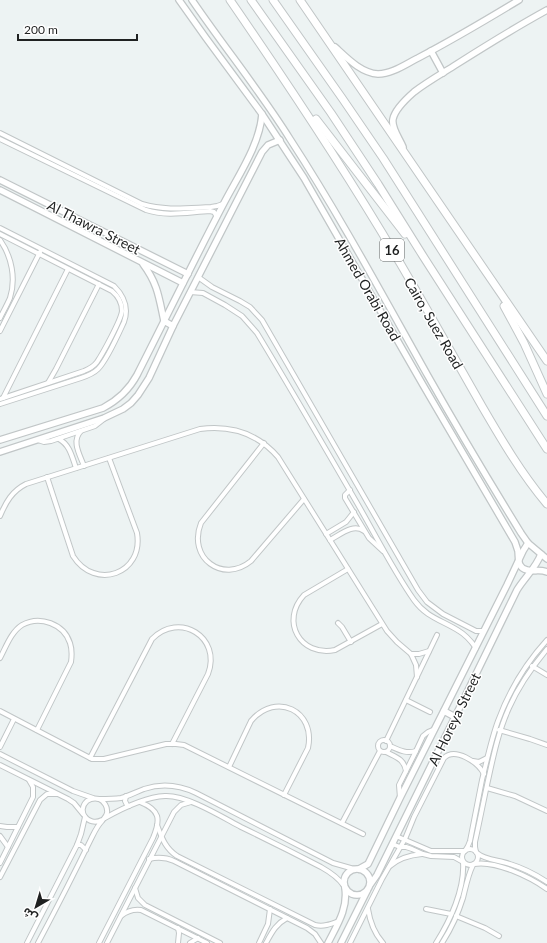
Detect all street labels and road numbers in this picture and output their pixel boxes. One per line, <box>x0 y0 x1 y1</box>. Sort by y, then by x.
street label: Al Thawra Street <box>45 196 143 258</box>
street label: Ahmed Orabi Road <box>332 234 404 344</box>
road number: 16 <box>380 239 404 261</box>
street label: Cairo, Suez Road <box>401 274 467 372</box>
street label: Al Horeya Street <box>424 670 484 768</box>

